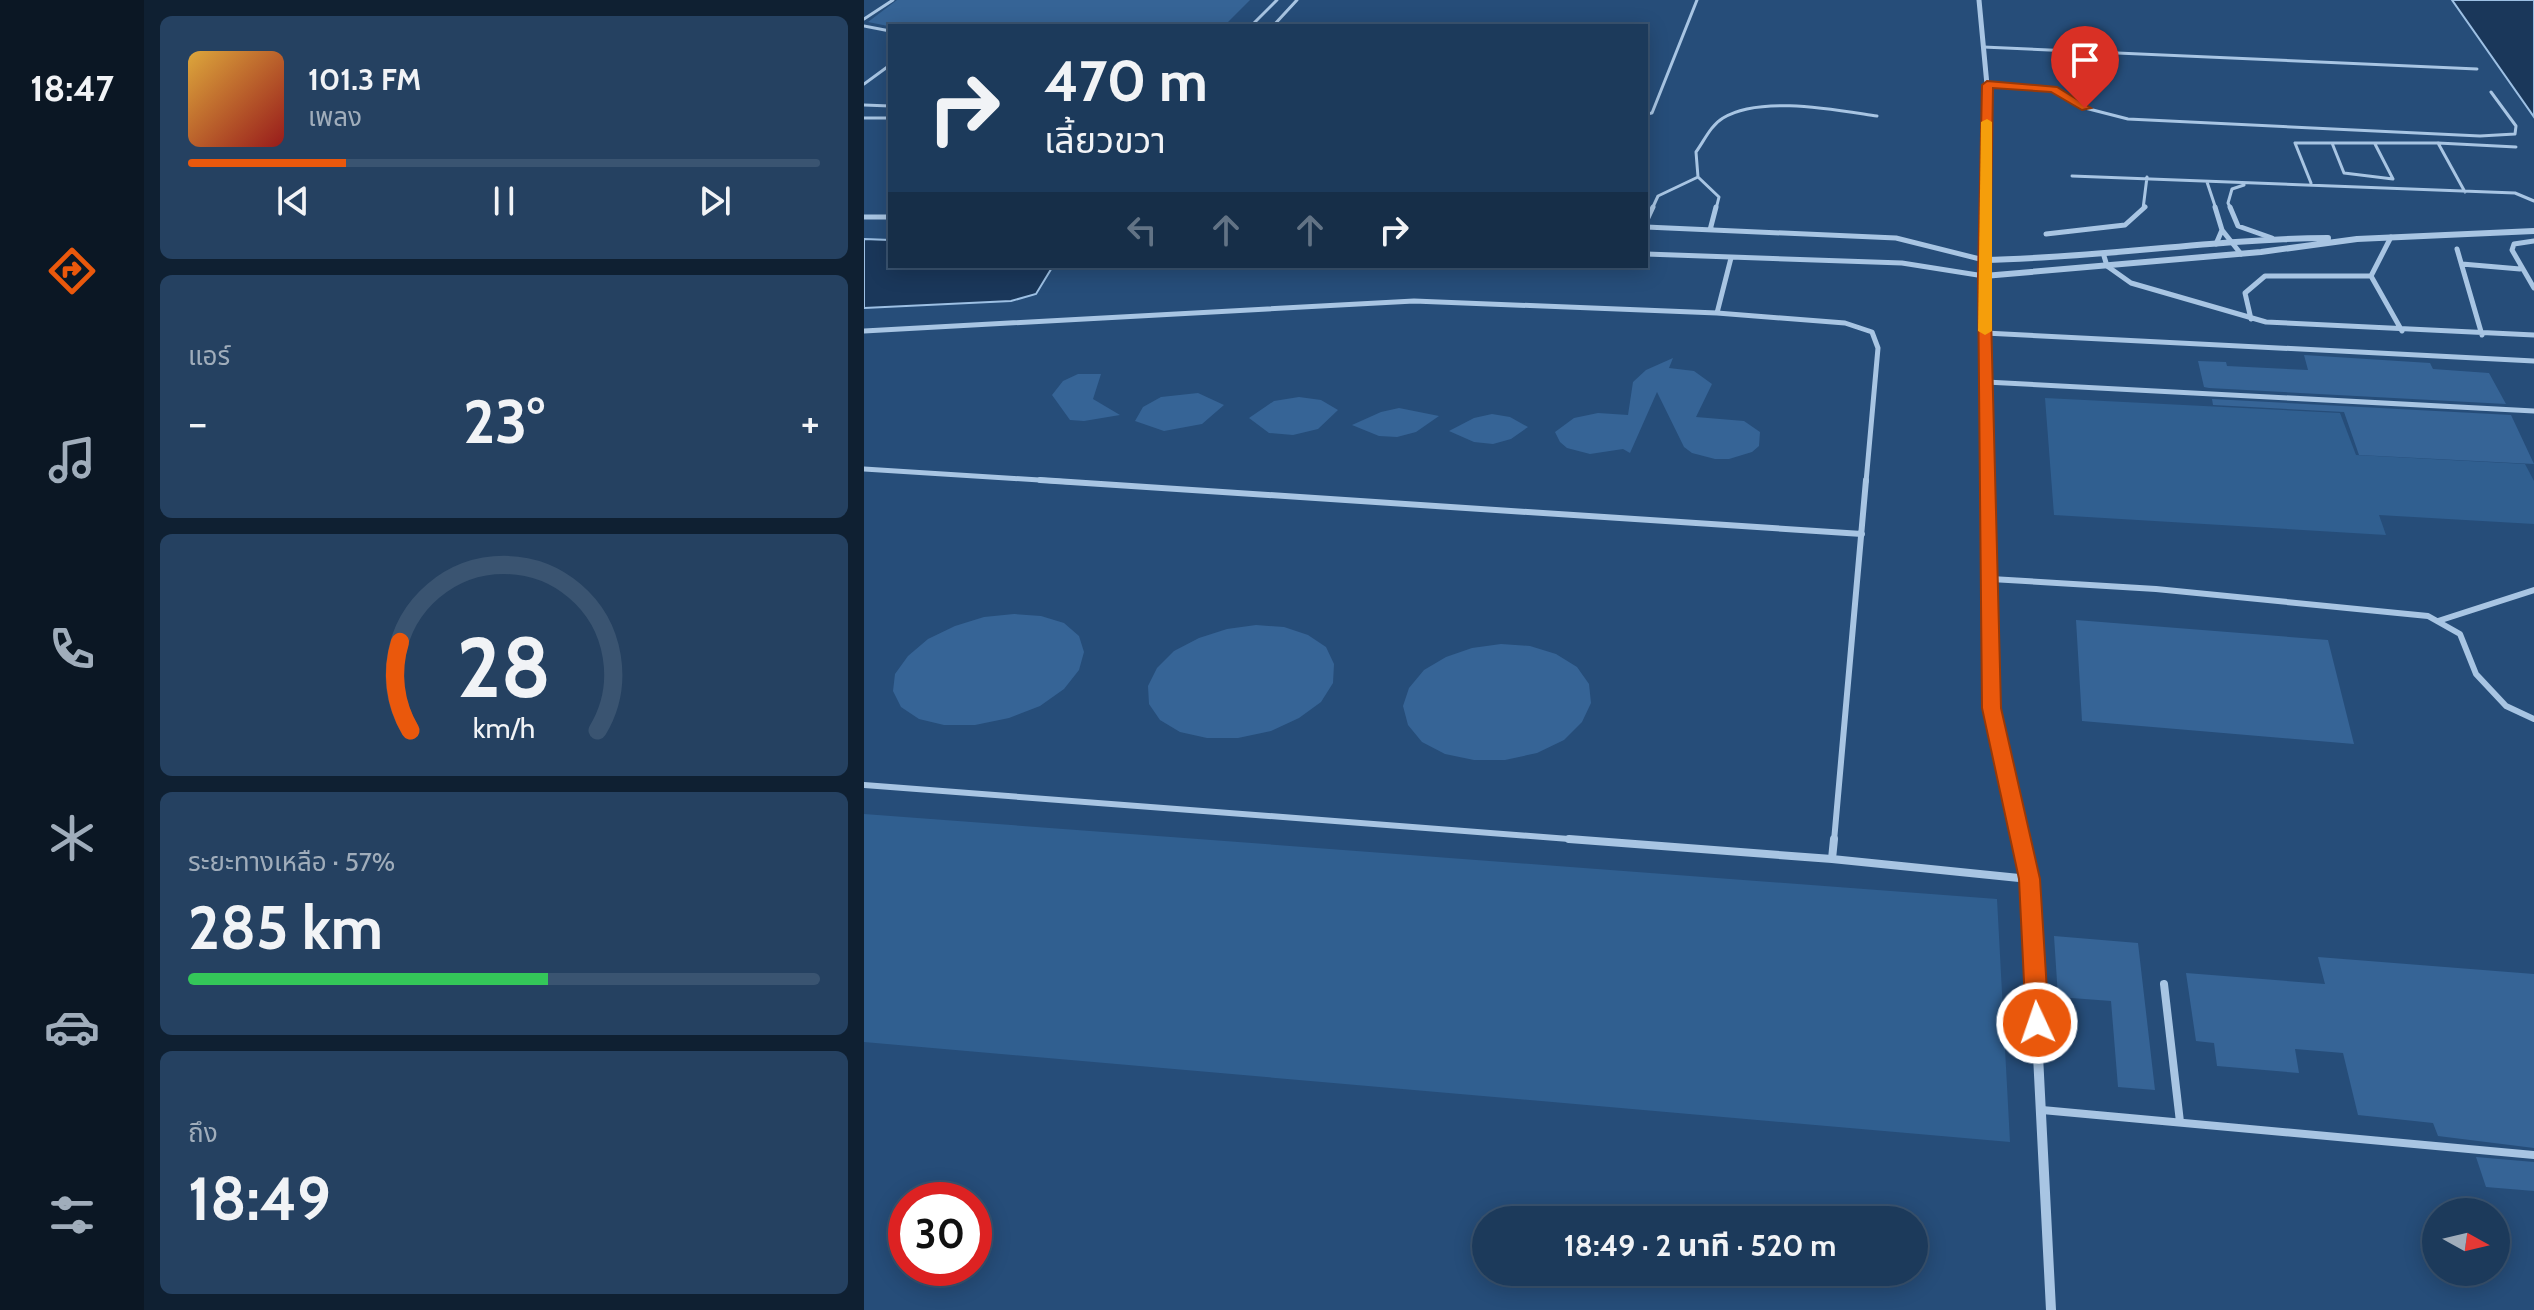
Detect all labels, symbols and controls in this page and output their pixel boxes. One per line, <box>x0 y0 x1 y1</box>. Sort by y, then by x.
pin <box>2051 26 2119 108</box>
icon: arrive <box>2063 38 2107 82</box>
text: 470 m <box>1044 47 1208 115</box>
icon: right <box>912 56 1016 160</box>
text: 101.3 FM <box>308 61 421 98</box>
text: 18:47 <box>30 66 114 110</box>
text: เพลง <box>308 101 362 133</box>
text: เลี้ยวขวา <box>1044 118 1166 162</box>
icon: previous <box>271 179 315 223</box>
icon: pause <box>482 179 526 223</box>
icon: next <box>693 179 737 223</box>
icon: left <box>1120 208 1164 252</box>
icon: ahead <box>1204 208 1248 252</box>
icon: ahead <box>1288 208 1332 252</box>
icon: right <box>1372 208 1416 252</box>
icon: directions <box>44 243 100 299</box>
text: แอร์ <box>188 340 230 372</box>
text: 23° <box>463 385 545 458</box>
text: − <box>188 396 207 449</box>
text: + <box>801 396 820 449</box>
icon: music <box>44 432 100 488</box>
text: 28 <box>457 617 551 718</box>
icon: phone <box>44 621 100 677</box>
text: km/h <box>473 710 535 745</box>
icon: climate <box>44 810 100 866</box>
text: ระยะทางเหลือ · 57% <box>188 846 395 878</box>
text: 285 km <box>188 891 383 964</box>
position arrow <box>1995 981 2079 1065</box>
icon: car <box>44 999 100 1055</box>
text: ถึง <box>188 1117 218 1149</box>
text: 18:49 <box>188 1162 331 1235</box>
speed limit sign: 30 <box>888 1182 992 1286</box>
icon: filters <box>44 1187 100 1243</box>
north arrow <box>2422 1198 2510 1286</box>
map controls <box>2422 1198 2510 1286</box>
text: 18:49 · 2 นาที · 520 m <box>1564 1227 1836 1264</box>

